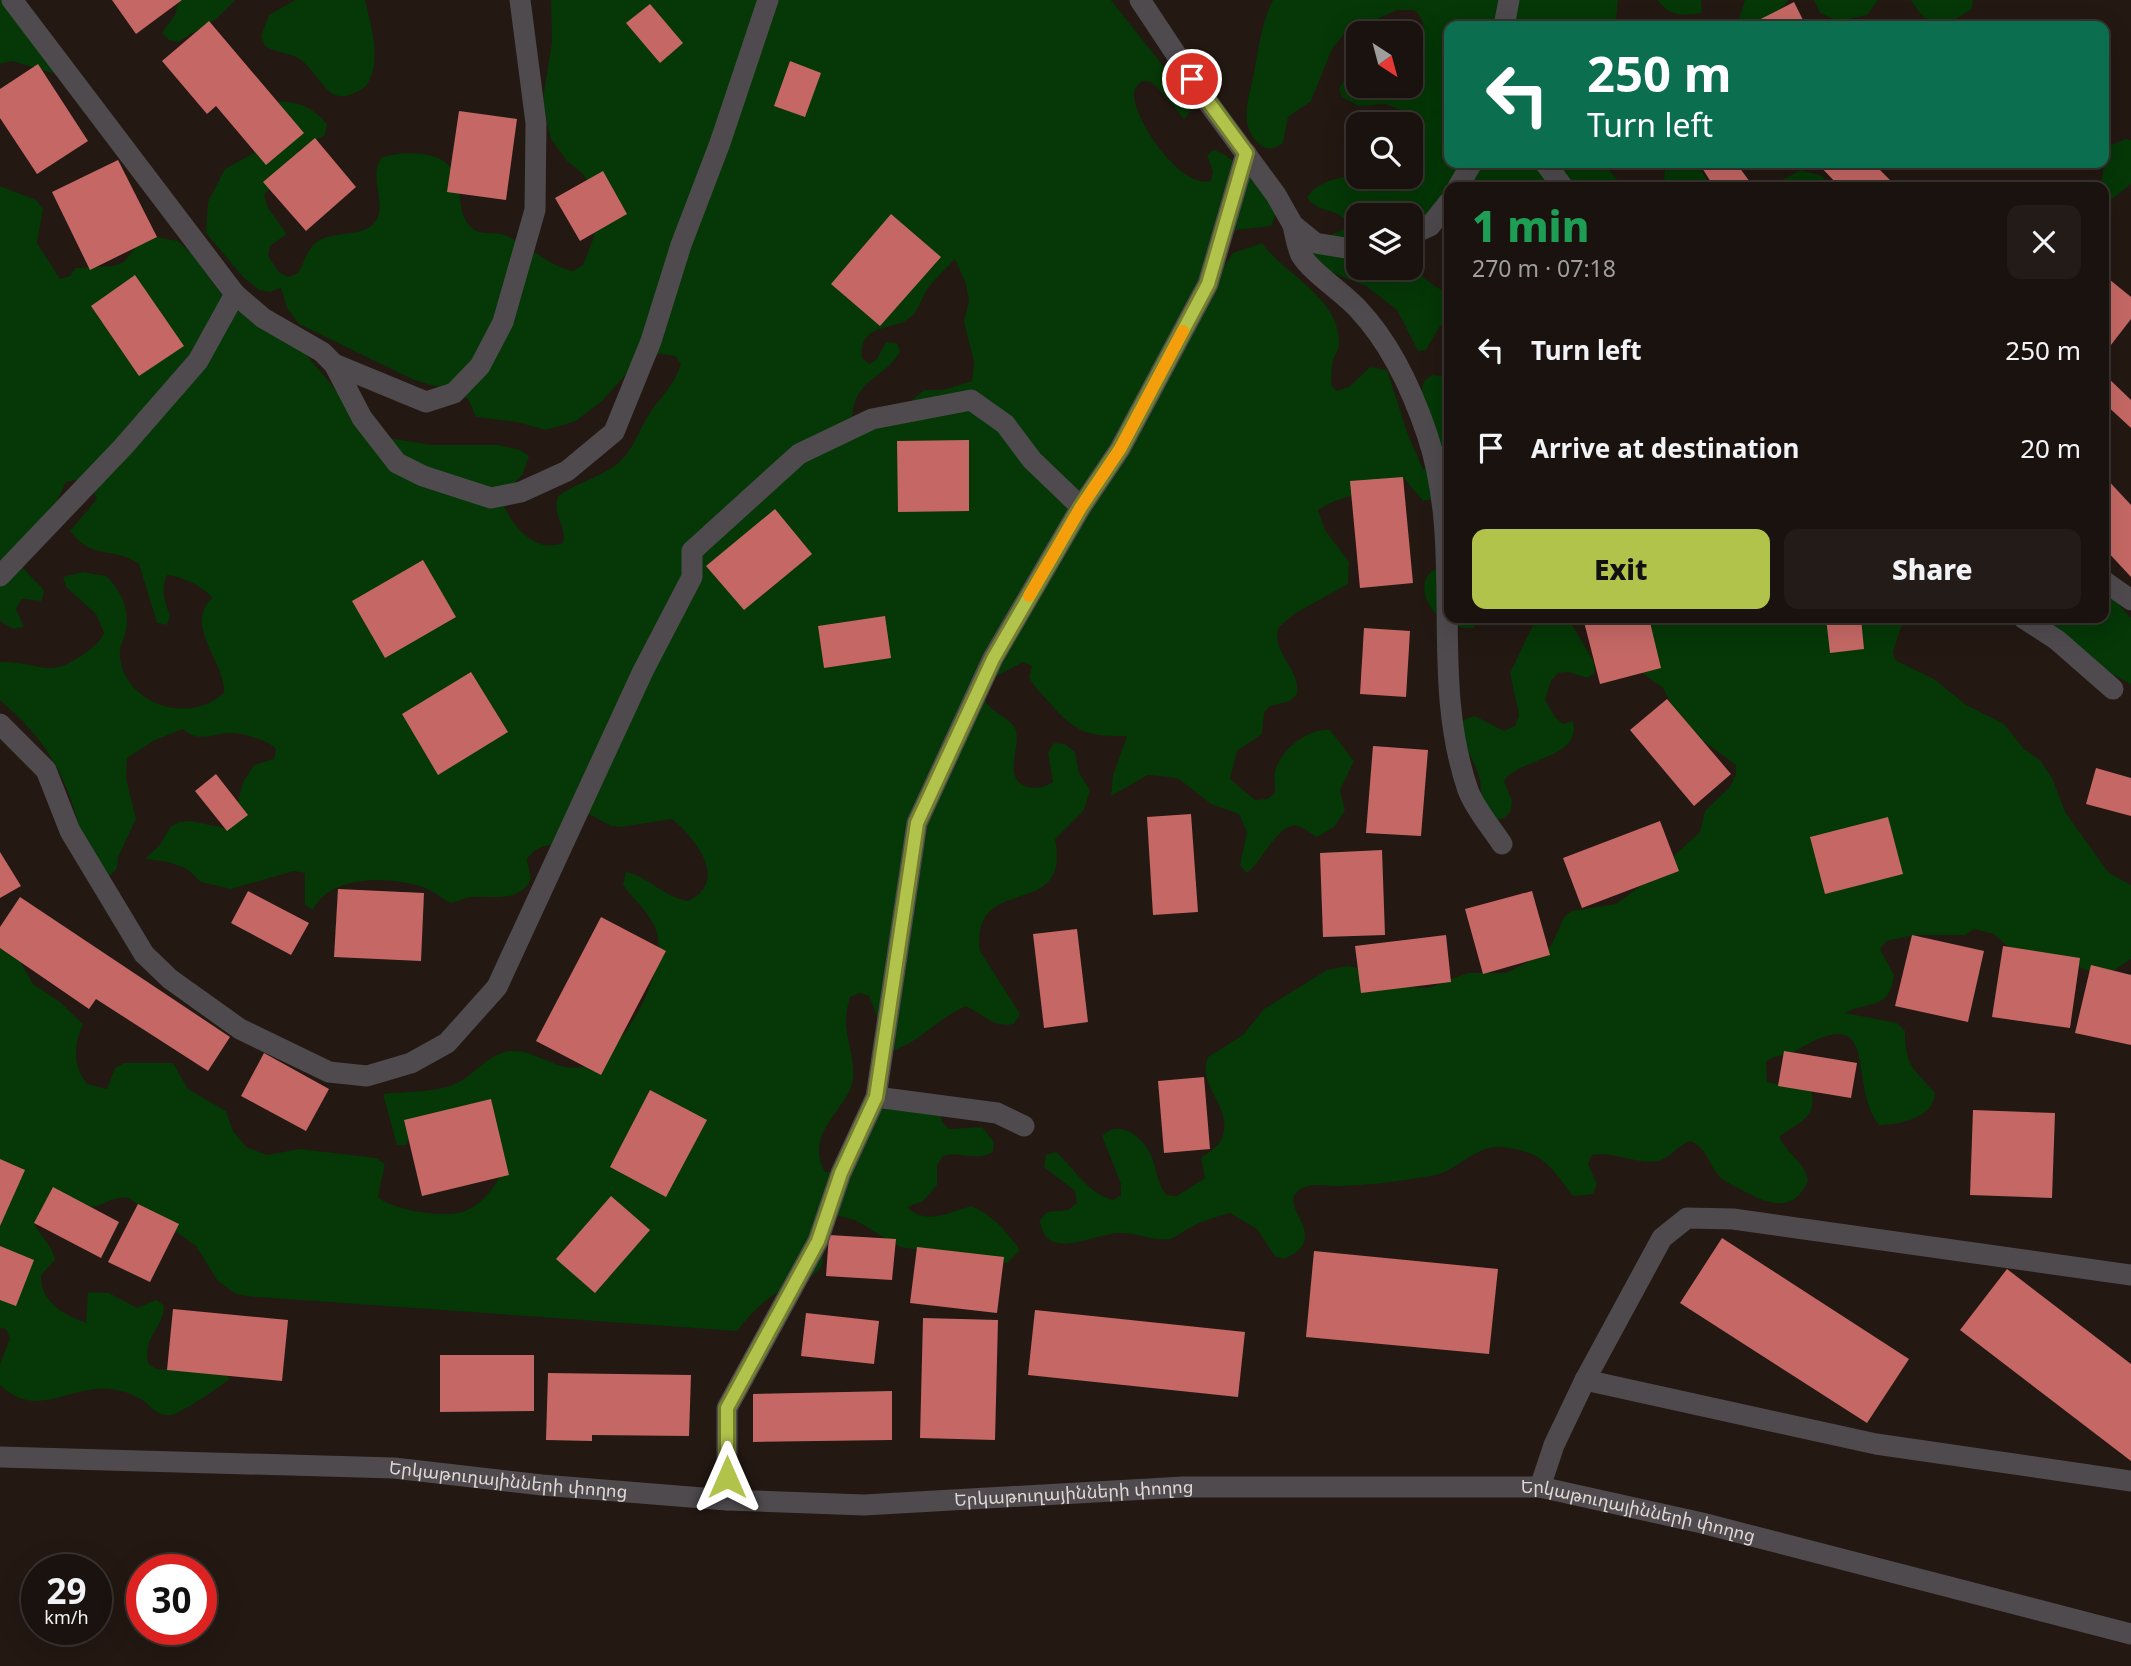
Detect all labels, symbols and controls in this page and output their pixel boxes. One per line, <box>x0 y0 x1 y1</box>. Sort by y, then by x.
north arrow <box>1346 21 1423 98</box>
map controls <box>1346 21 1423 280</box>
text: 250 m <box>1587 40 1732 106</box>
pin <box>1162 49 1222 109</box>
icon: left <box>1472 49 1563 140</box>
icon: arrive <box>1173 60 1211 98</box>
text: Turn left <box>1587 103 1713 146</box>
button: search <box>1346 112 1423 189</box>
text: 1 min <box>1472 197 1589 254</box>
button: layers <box>1346 203 1423 280</box>
button: close <box>2007 205 2081 279</box>
text: 270 m · 07:18 <box>1472 252 1616 284</box>
icon: left <box>1472 331 1510 369</box>
text: Turn left <box>1531 332 1642 368</box>
text: 250 m <box>2005 332 2081 368</box>
icon: arrive <box>1472 429 1510 467</box>
text: Arrive at destination <box>1531 430 1800 466</box>
text: 20 m <box>2020 430 2081 466</box>
button: Exit <box>1472 529 1770 609</box>
button: Share <box>1784 529 2081 609</box>
position arrow <box>690 1440 764 1514</box>
street label: Երկաթուղայինների փողոց <box>388 1455 629 1503</box>
street label: Երկաթուղայինների փողոց <box>953 1474 1194 1511</box>
street label: Երկաթուղայինների փողոց <box>1521 1474 1758 1547</box>
speed limit sign: 30 <box>126 1554 217 1645</box>
text: 29 <box>46 1567 87 1614</box>
text: km/h <box>44 1605 89 1629</box>

